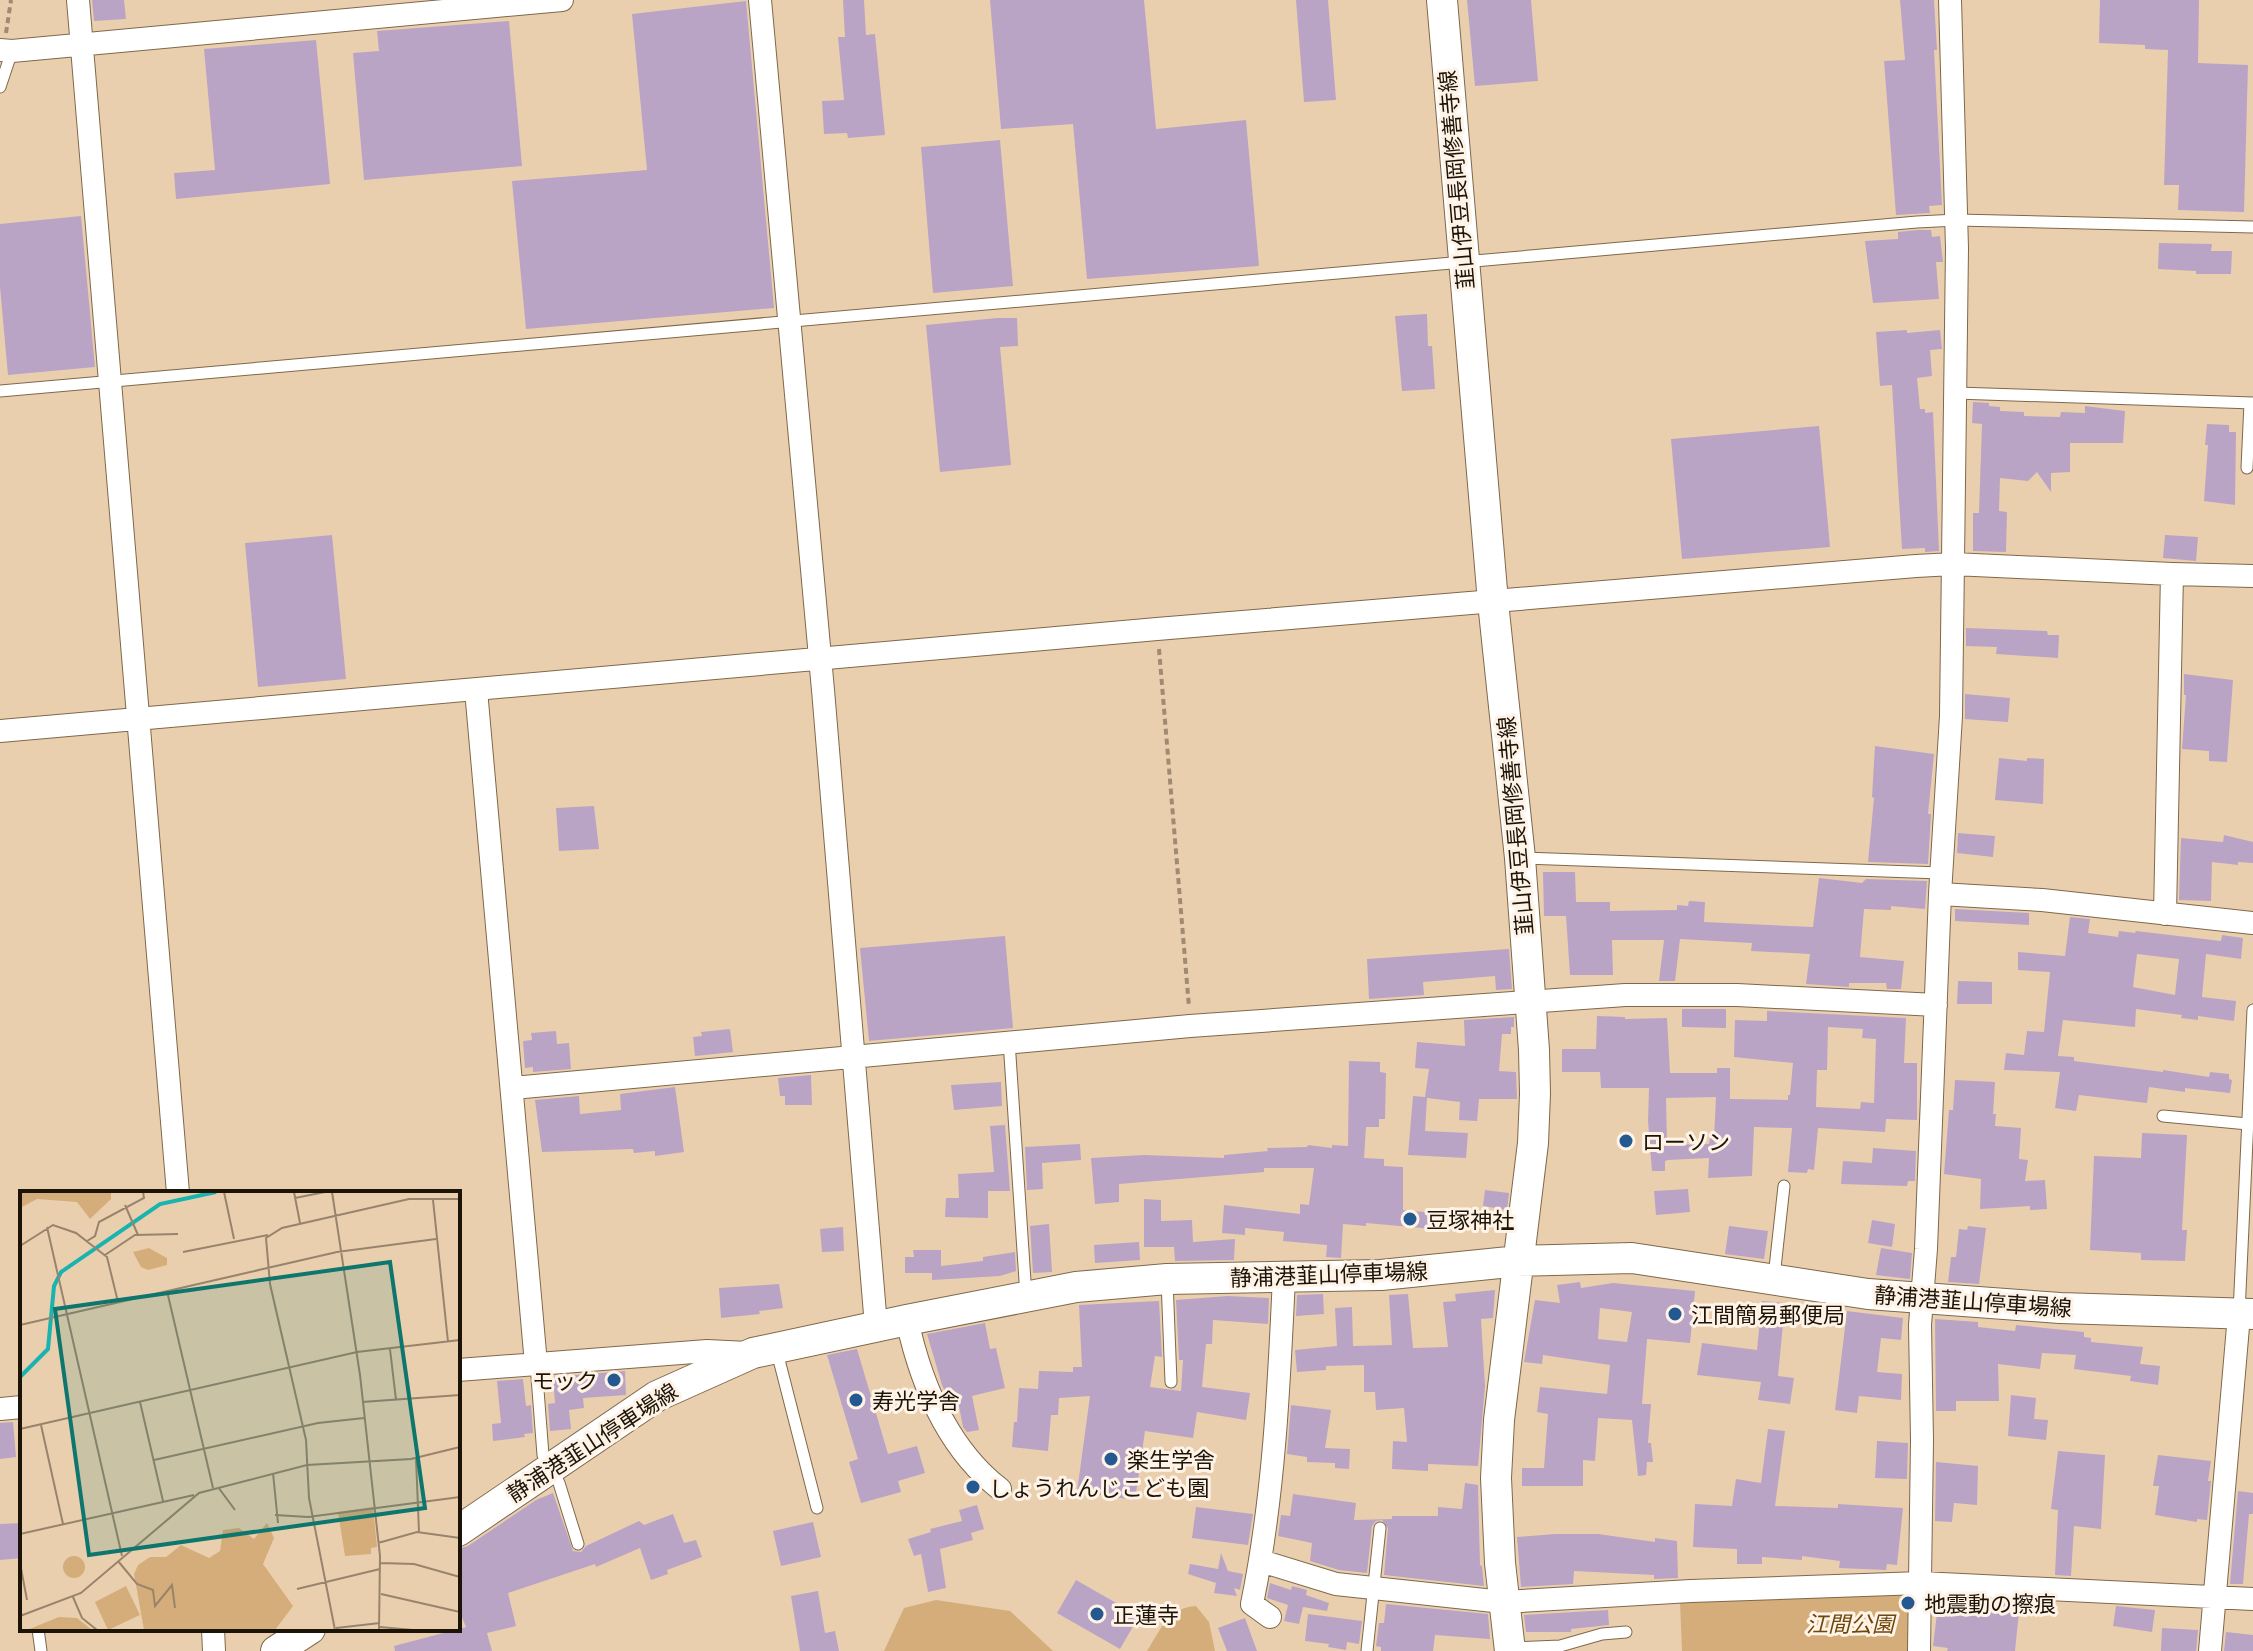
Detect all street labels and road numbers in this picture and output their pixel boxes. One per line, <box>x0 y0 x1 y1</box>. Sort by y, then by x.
street label: 韮山伊豆長岡修善寺線 <box>1432 69 1480 291</box>
street label: 韮山伊豆長岡修善寺線 <box>1491 715 1539 937</box>
street label: 静浦港韮山停車場線 <box>1230 1256 1428 1292</box>
street label: 静浦港韮山停車場線 <box>1873 1280 2073 1322</box>
street label: 静浦港韮山停車場線 <box>501 1376 683 1508</box>

